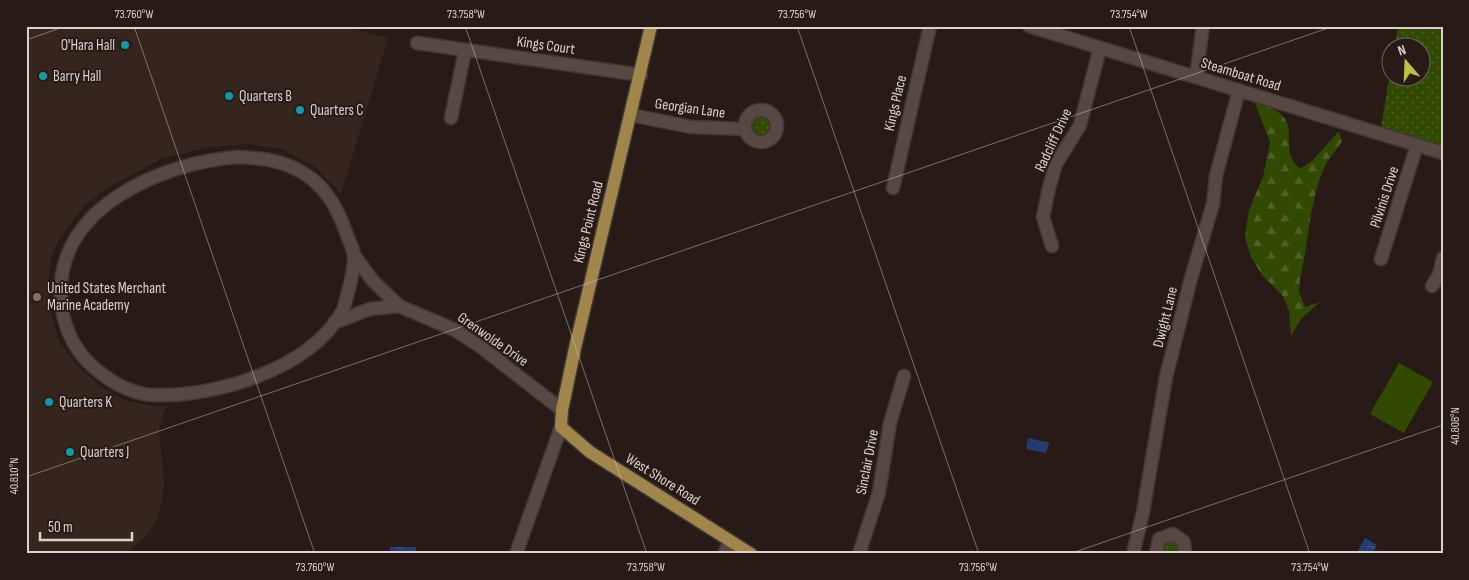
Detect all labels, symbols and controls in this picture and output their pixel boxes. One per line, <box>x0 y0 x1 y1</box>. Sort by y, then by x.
text: 73.760°W <box>115 7 153 22</box>
text: 73.758°W <box>447 7 485 22</box>
text: 73.756°W <box>778 7 816 22</box>
text: 73.754°W <box>1110 7 1148 22</box>
street label: Kings Court <box>516 32 577 59</box>
place label: O'Hara Hall <box>61 36 115 55</box>
north arrow <box>1382 38 1432 88</box>
marker: O'Hara Hall <box>119 39 131 51</box>
text: N <box>1396 41 1408 59</box>
street label: Steamboat Road <box>1199 53 1283 96</box>
place label: Barry Hall <box>53 67 101 86</box>
marker: Barry Hall <box>37 70 49 82</box>
street label: Kings Place <box>880 73 911 133</box>
place label: Quarters B <box>239 87 292 106</box>
marker: Quarters B <box>223 90 235 102</box>
street label: Georgian Lane <box>654 94 726 123</box>
place label: Quarters C <box>310 101 364 120</box>
marker: Quarters C <box>294 104 306 116</box>
street label: Radcliff Drive <box>1031 105 1076 175</box>
street label: Pilvinis Drive <box>1366 164 1403 230</box>
street label: Kings Point Road <box>569 179 608 265</box>
place label: United States Merchant Marine Academy <box>47 279 166 315</box>
street label: Dwight Lane <box>1149 285 1182 349</box>
marker: United States Merchant Marine Academy <box>31 291 43 303</box>
street label: Grenwolde Drive <box>454 308 532 371</box>
place label: Quarters K <box>59 393 112 412</box>
marker: Quarters K <box>43 396 55 408</box>
text: 40.808°N <box>1448 407 1463 445</box>
street label: Sinclair Drive <box>852 428 883 496</box>
place label: Quarters J <box>80 443 129 462</box>
marker: Quarters J <box>64 446 76 458</box>
street label: West Shore Road <box>622 449 704 510</box>
text: 40.810°N <box>7 458 22 494</box>
scale bar <box>40 510 132 542</box>
text: 50 m <box>48 518 73 537</box>
text: 73.760°W <box>296 560 334 575</box>
text: 73.758°W <box>627 560 665 575</box>
text: 73.756°W <box>959 560 997 575</box>
text: 73.754°W <box>1291 560 1329 575</box>

